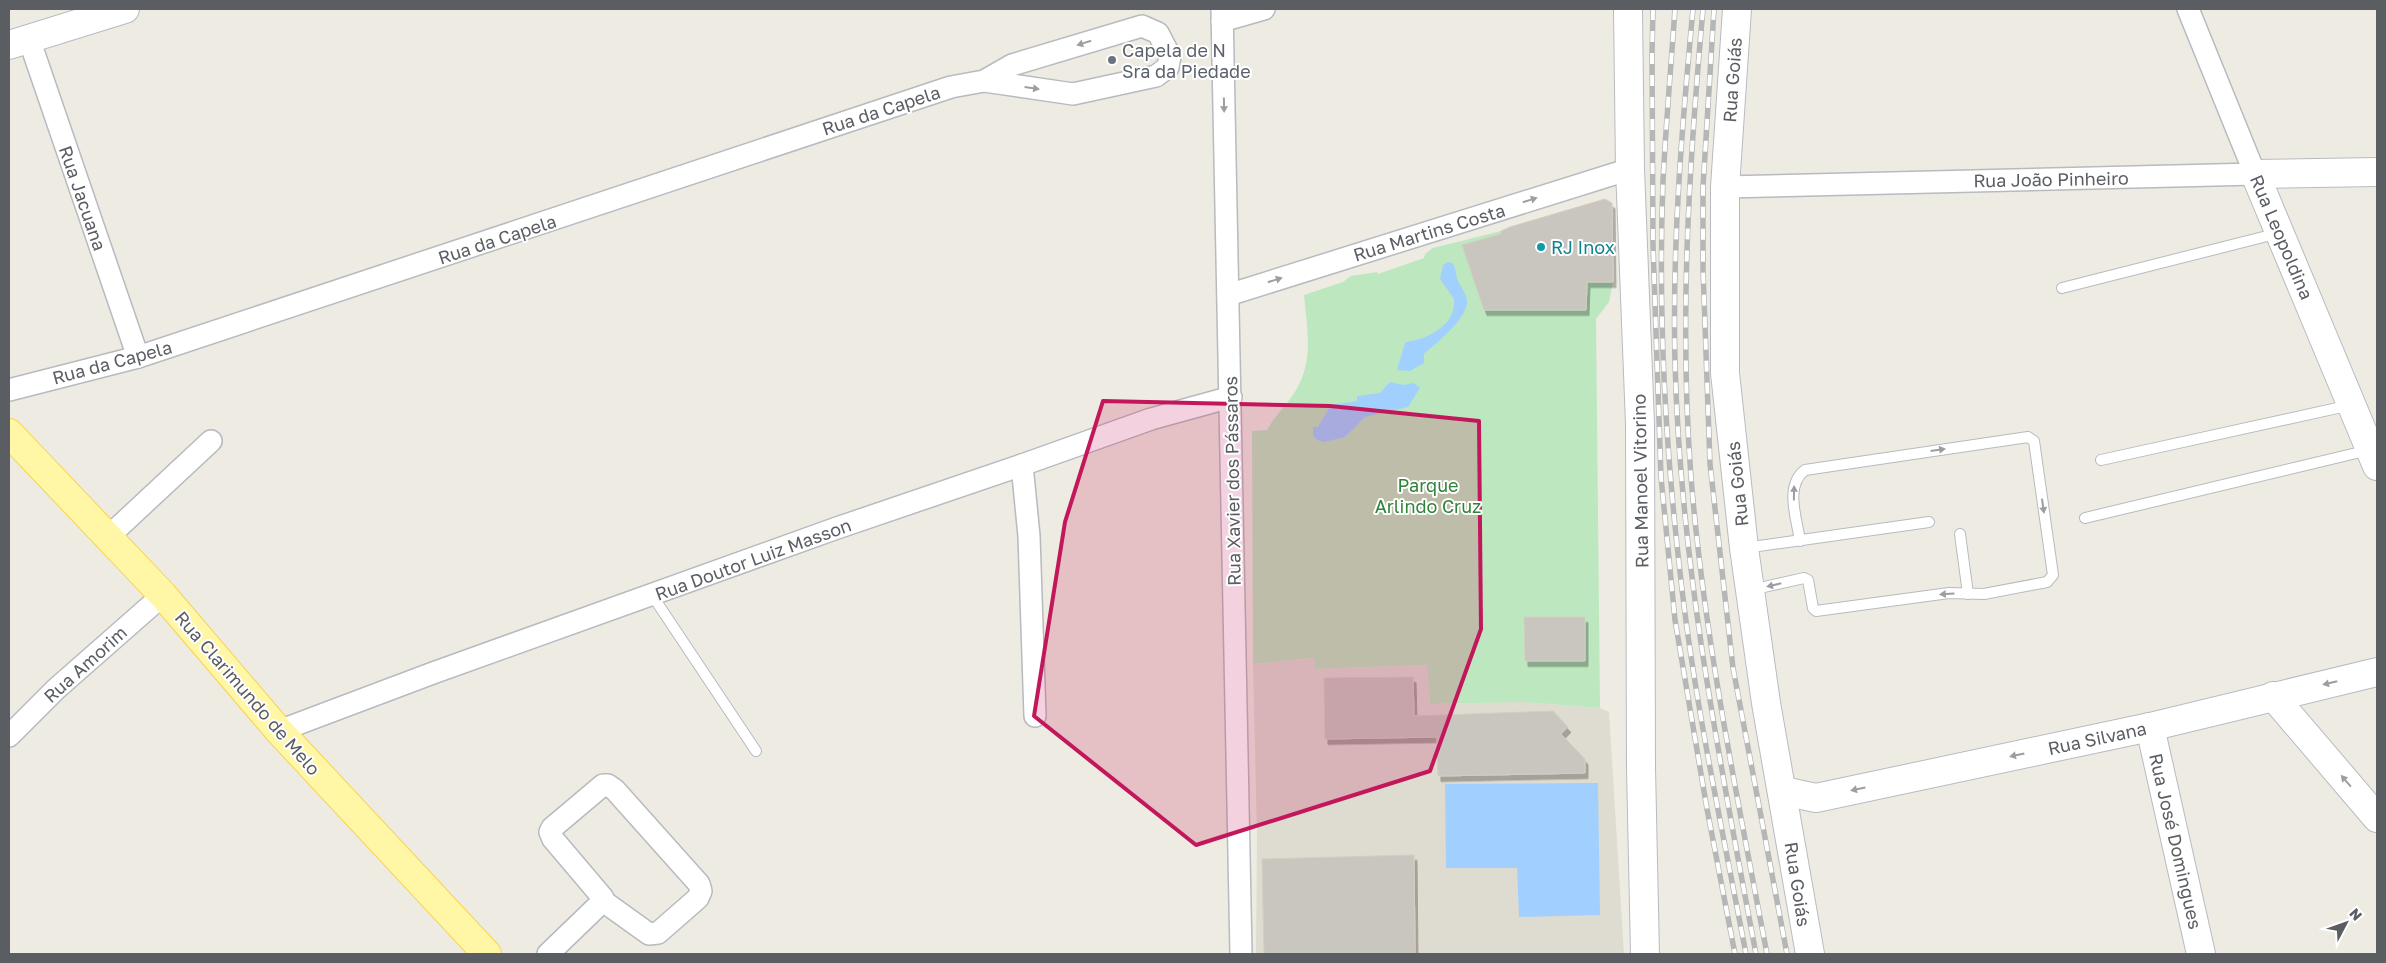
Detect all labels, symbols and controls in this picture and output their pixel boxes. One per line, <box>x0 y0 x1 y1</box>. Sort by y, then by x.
street label: Rua Goiás <box>1718 37 1746 123</box>
place label: Capela de N Sra da Piedade <box>1122 39 1251 82</box>
one-way arrow <box>1076 40 1091 47</box>
marker: Capela de N Sra da Piedade <box>1106 54 1118 66</box>
street label: Rua da Capela <box>819 81 943 139</box>
one-way arrow <box>1024 84 1040 92</box>
one-way arrow <box>1220 97 1228 113</box>
street label: Rua Jacuana <box>55 143 111 253</box>
street label: Rua João Pinheiro <box>1973 167 2129 191</box>
street label: Rua Leopoldina <box>2246 171 2318 303</box>
one-way arrow <box>1523 196 1538 204</box>
street label: Rua Martins Costa <box>1350 198 1508 266</box>
street label: Rua da Capela <box>435 210 559 268</box>
place label: RJ Inox <box>1551 236 1615 258</box>
marker: RJ Inox <box>1535 241 1547 253</box>
one-way arrow <box>1268 276 1283 284</box>
street label: Rua da Capela <box>50 335 174 389</box>
street label: Rua Xavier dos Pássaros <box>1219 376 1245 586</box>
street label: Rua Manoel Vitorino <box>1627 394 1653 568</box>
street label: Rua Goiás <box>1722 440 1752 528</box>
one-way arrow <box>1931 446 1947 454</box>
park label: Parque Arlindo Cruz <box>1375 474 1481 517</box>
one-way arrow <box>1791 485 1799 501</box>
one-way arrow <box>2039 498 2047 514</box>
street label: Rua Doutor Luiz Masson <box>652 513 854 605</box>
one-way arrow <box>1767 581 1782 589</box>
one-way arrow <box>1939 590 1955 598</box>
street label: Rua Clarimundo de Melo <box>171 607 325 779</box>
street label: Rua Amorim <box>39 621 131 707</box>
one-way arrow <box>2321 679 2337 687</box>
street label: Rua Silvana <box>2046 717 2148 759</box>
one-way arrow <box>2009 751 2025 759</box>
street label: Rua José Domingues <box>2145 751 2207 931</box>
one-way arrow <box>2340 774 2351 787</box>
one-way arrow <box>1850 785 1866 793</box>
street label: Rua Goiás <box>1780 840 1816 928</box>
north arrow <box>2321 898 2371 948</box>
text: N <box>2346 905 2366 924</box>

